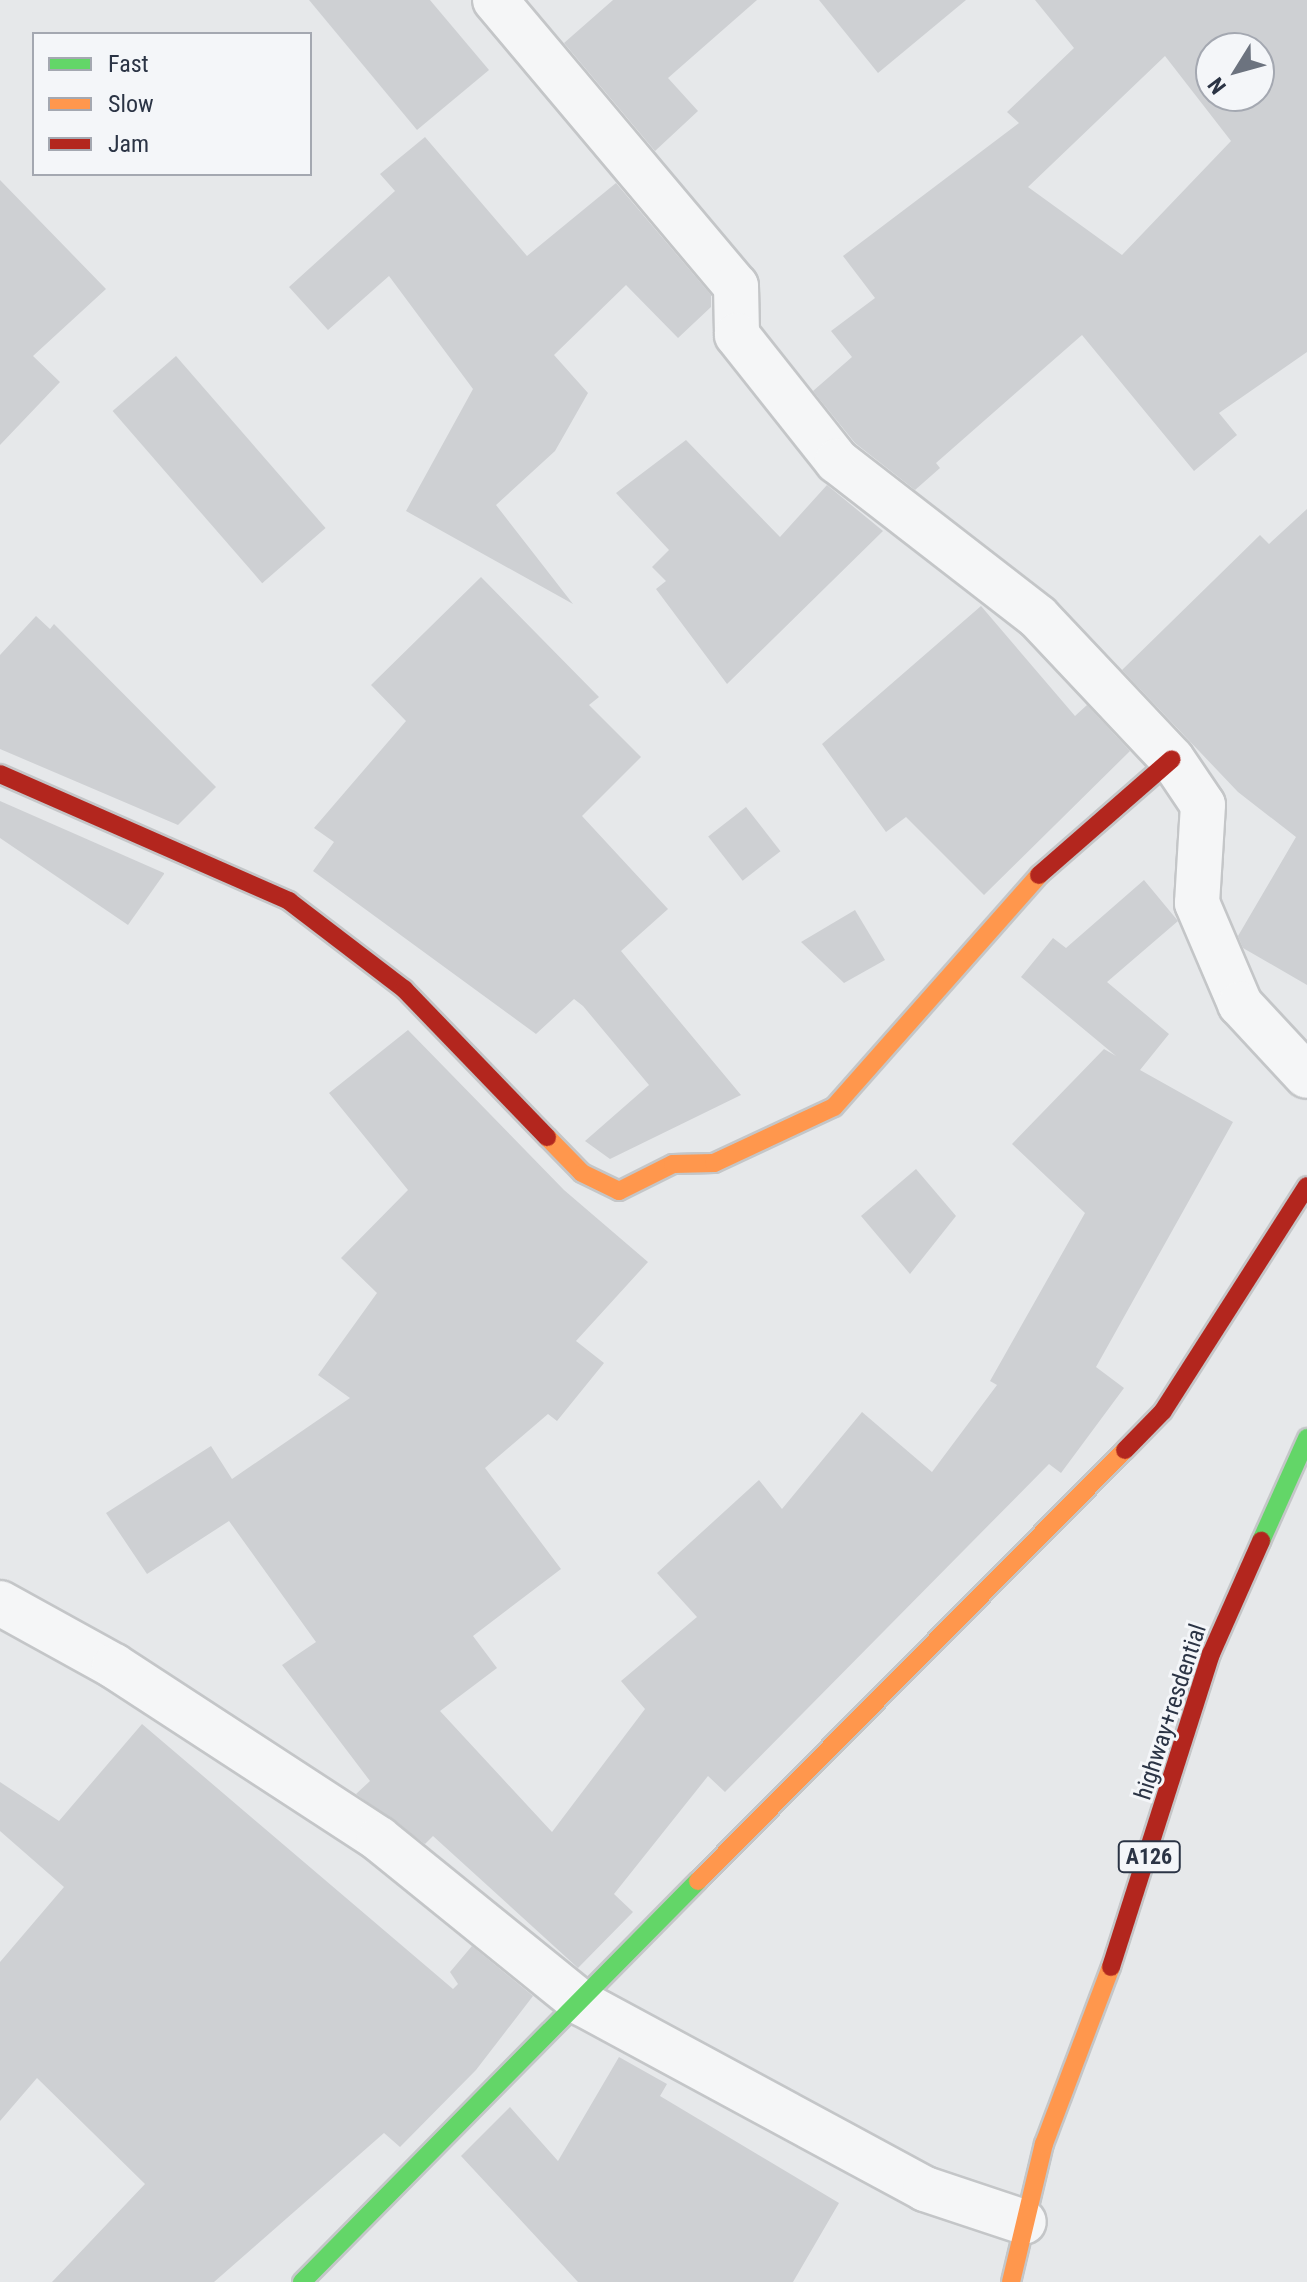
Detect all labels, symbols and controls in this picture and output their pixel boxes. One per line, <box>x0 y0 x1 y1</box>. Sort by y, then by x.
legend <box>32 32 312 176</box>
north arrow <box>1195 32 1275 112</box>
text: Fast <box>108 50 149 78</box>
text: N <box>1203 73 1231 98</box>
text: Slow <box>108 90 154 118</box>
text: Jam <box>108 130 149 158</box>
street label: highway+resdential <box>1129 1621 1213 1803</box>
road number: A126 <box>1117 1839 1181 1875</box>

